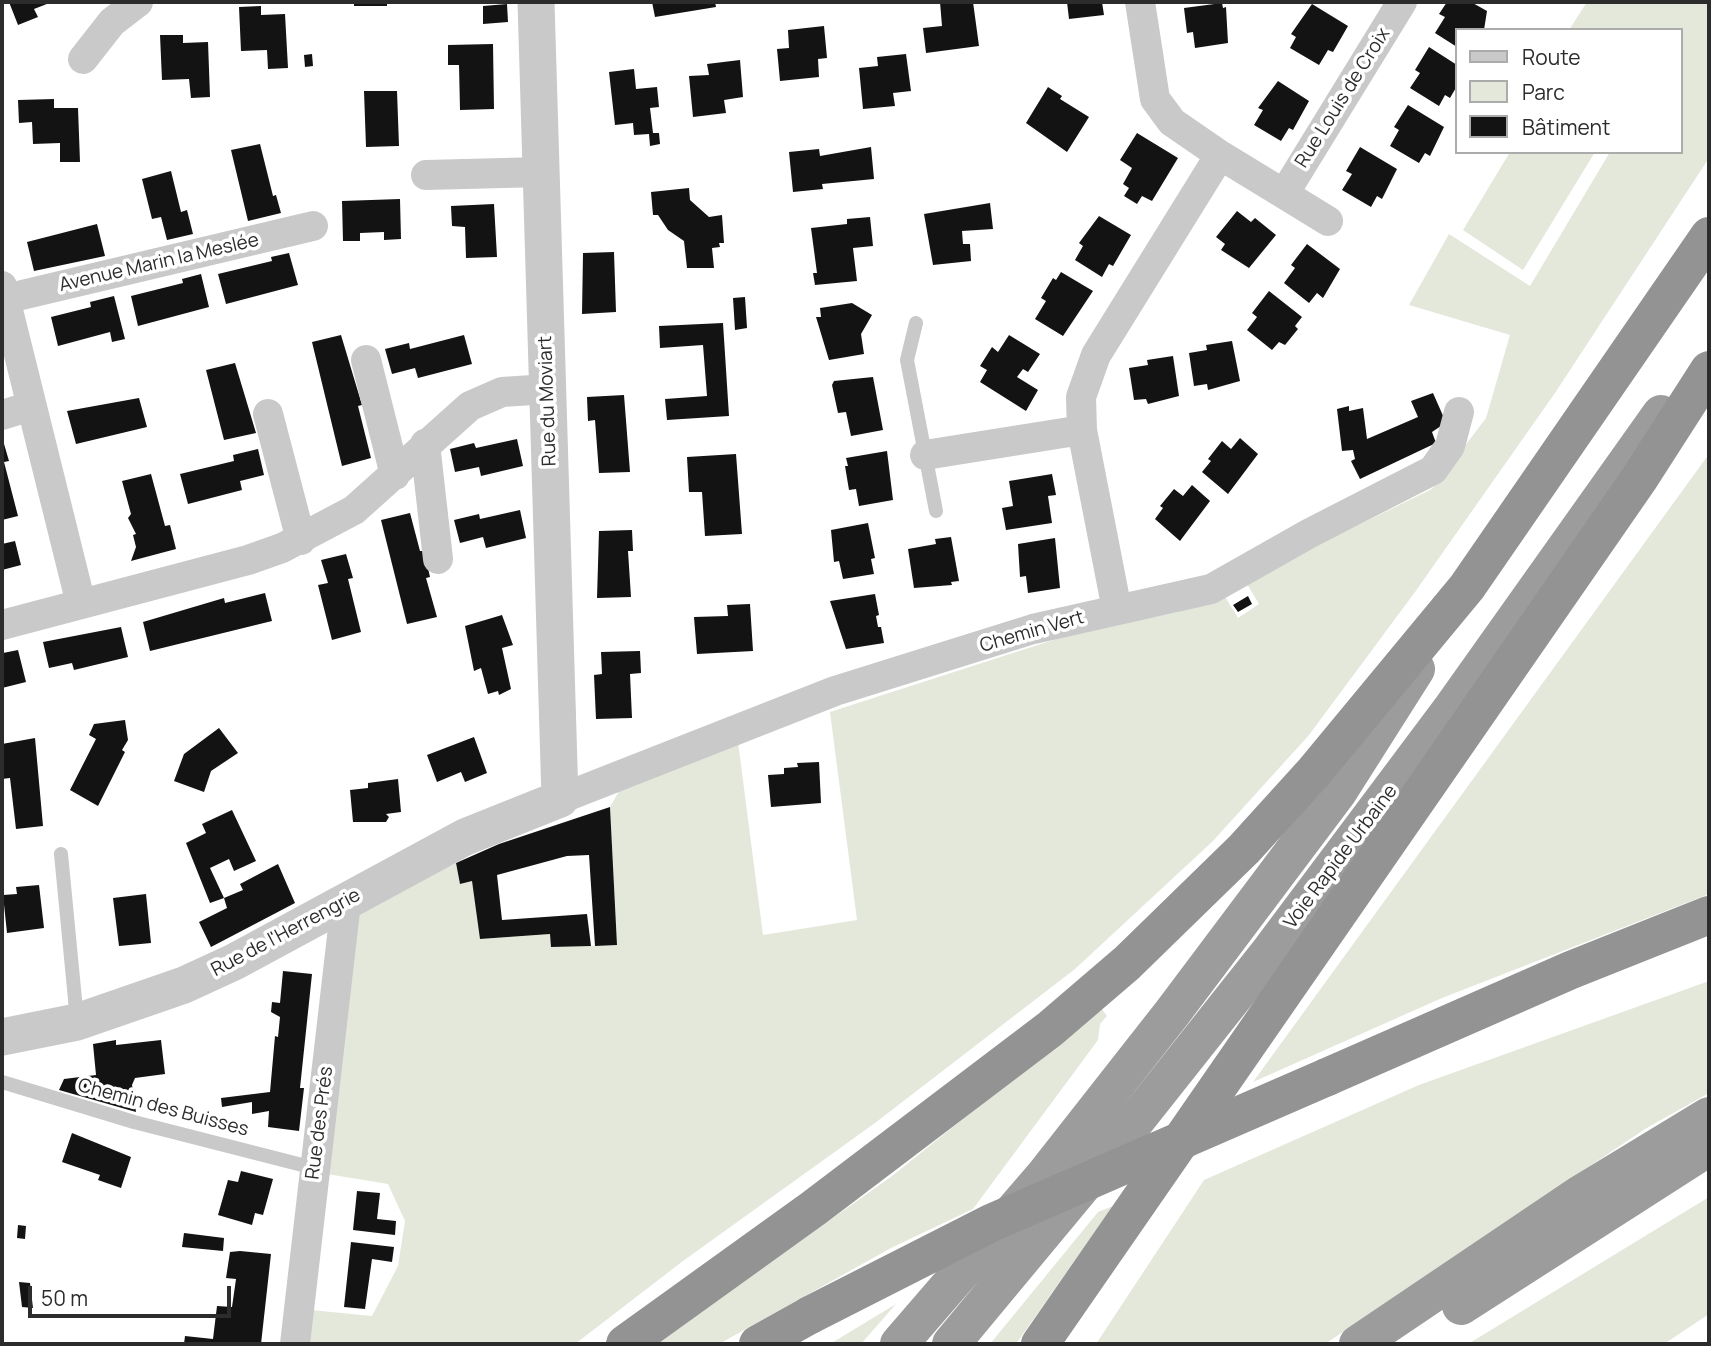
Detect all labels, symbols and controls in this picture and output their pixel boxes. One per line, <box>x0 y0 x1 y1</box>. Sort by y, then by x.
street label: Rue Louis de Croix <box>1291 24 1395 172</box>
legend <box>1456 28 1683 154</box>
text: Route <box>1522 43 1580 71</box>
text: Parc <box>1522 78 1565 106</box>
text: Bâtiment <box>1522 113 1610 141</box>
street label: Avenue Marin la Meslée <box>57 229 261 297</box>
street label: Rue du Moviart <box>534 335 562 467</box>
street label: Chemin Vert <box>977 606 1087 658</box>
street label: Voie Rapide Urbaine <box>1280 781 1402 933</box>
street label: Rue de l'Herrengrie <box>208 884 364 982</box>
street label: Rue des Prés <box>302 1065 338 1181</box>
street label: Chemin des Buisses <box>75 1074 251 1142</box>
scale bar <box>32 1272 234 1316</box>
text: 50 m <box>41 1284 88 1312</box>

